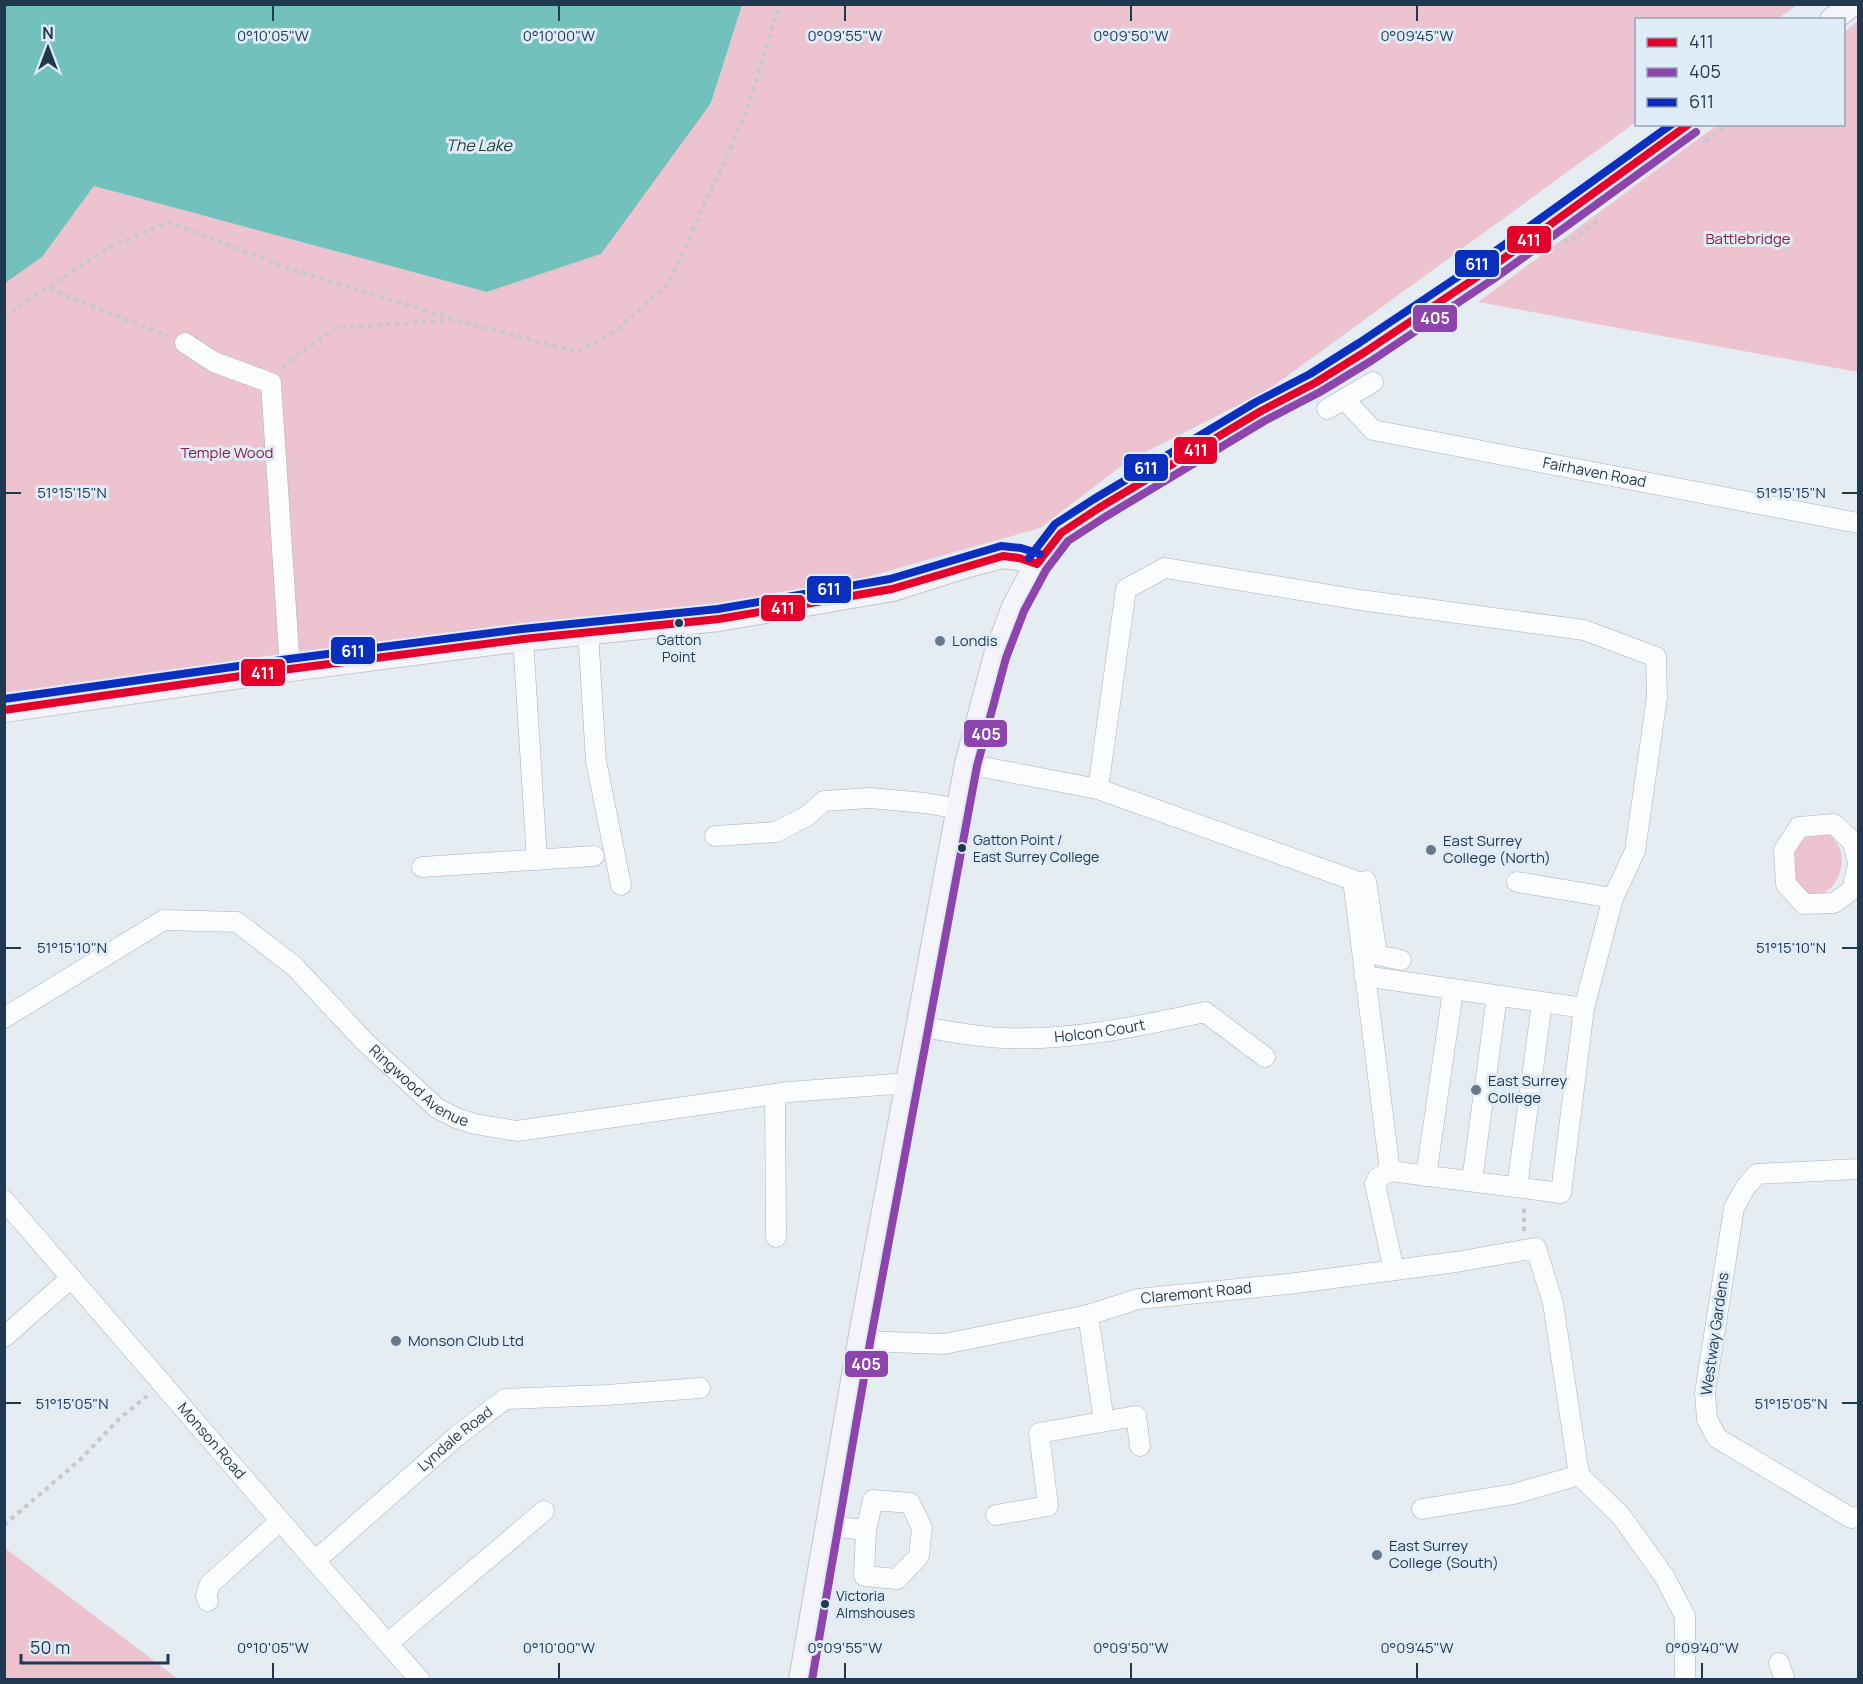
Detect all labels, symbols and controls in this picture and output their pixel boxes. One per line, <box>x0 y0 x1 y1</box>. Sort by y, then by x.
north arrow <box>18 18 78 78</box>
legend <box>1635 18 1845 126</box>
text: N <box>42 22 54 44</box>
text: 0°10'05"W <box>237 25 309 46</box>
text: 0°10'00"W <box>523 25 595 46</box>
text: 0°09'55"W <box>808 25 882 46</box>
text: 0°09'50"W <box>1093 25 1169 46</box>
text: 0°09'45"W <box>1380 25 1454 46</box>
text: 411 <box>1689 29 1714 53</box>
text: 405 <box>1689 59 1721 83</box>
text: 611 <box>1689 89 1714 113</box>
water label: The Lake <box>446 134 514 156</box>
line badge: 411 <box>1506 225 1552 254</box>
park label: Battlebridge <box>1705 228 1791 249</box>
text: 411 <box>1517 229 1541 251</box>
line badge: 611 <box>1454 249 1500 278</box>
text: 611 <box>1465 253 1489 275</box>
line badge: 405 <box>1412 304 1458 333</box>
text: 405 <box>1420 307 1450 329</box>
line badge: 411 <box>1173 436 1218 465</box>
text: 411 <box>1184 439 1208 461</box>
park label: Temple Wood <box>181 442 273 463</box>
street label: Fairhaven Road <box>1541 452 1648 492</box>
line badge: 611 <box>1123 453 1169 482</box>
text: 611 <box>1134 457 1158 479</box>
text: 51°15'15"N <box>37 482 107 503</box>
text: 51°15'15"N <box>1756 482 1826 503</box>
line badge: 611 <box>806 575 852 604</box>
text: 611 <box>817 578 841 600</box>
line badge: 411 <box>760 594 806 622</box>
text: 411 <box>771 597 795 619</box>
marker: Gatton Point <box>673 617 685 629</box>
place label: Gatton Point <box>657 630 701 666</box>
place label: Londis <box>952 630 998 651</box>
marker: Londis <box>933 634 947 648</box>
line badge: 611 <box>330 636 376 665</box>
text: 611 <box>341 640 365 662</box>
line badge: 411 <box>240 658 286 687</box>
text: 411 <box>251 662 275 684</box>
line badge: 405 <box>963 719 1008 748</box>
text: 405 <box>971 723 1001 745</box>
place label: Gatton Point / East Surrey College <box>973 830 1099 866</box>
place label: East Surrey College (North) <box>1443 830 1551 868</box>
marker: Gatton Point / East Surrey College <box>956 842 968 854</box>
marker: East Surrey College (North) <box>1424 843 1438 857</box>
text: 51°15'10"N <box>37 937 107 958</box>
text: 51°15'10"N <box>1756 937 1826 958</box>
street label: Holcon Court <box>1053 1014 1147 1047</box>
street label: Ringwood Avenue <box>365 1040 472 1131</box>
place label: East Surrey College <box>1488 1070 1567 1108</box>
marker: East Surrey College <box>1469 1083 1483 1097</box>
street label: Westway Gardens <box>1695 1271 1734 1397</box>
street label: Claremont Road <box>1140 1277 1253 1309</box>
place label: Monson Club Ltd <box>408 1330 524 1351</box>
marker: Monson Club Ltd <box>389 1334 403 1348</box>
line badge: 405 <box>844 1350 889 1378</box>
text: 405 <box>851 1353 881 1375</box>
text: 51°15'05"N <box>36 1393 108 1414</box>
text: 51°15'05"N <box>1755 1393 1827 1414</box>
street label: Monson Road <box>173 1398 251 1483</box>
street label: Lyndale Road <box>413 1401 497 1476</box>
place label: East Surrey College (South) <box>1389 1535 1499 1573</box>
marker: East Surrey College (South) <box>1370 1548 1384 1562</box>
place label: Victoria Almshouses <box>836 1586 915 1622</box>
marker: Victoria Almshouses <box>819 1598 831 1610</box>
scale bar <box>21 1627 168 1665</box>
text: 50 m <box>30 1635 70 1659</box>
text: 0°10'05"W <box>237 1637 309 1658</box>
text: 0°10'00"W <box>523 1637 595 1658</box>
text: 0°09'55"W <box>808 1637 882 1658</box>
text: 0°09'50"W <box>1093 1637 1169 1658</box>
text: 0°09'45"W <box>1380 1637 1454 1658</box>
text: 0°09'40"W <box>1665 1637 1739 1658</box>

